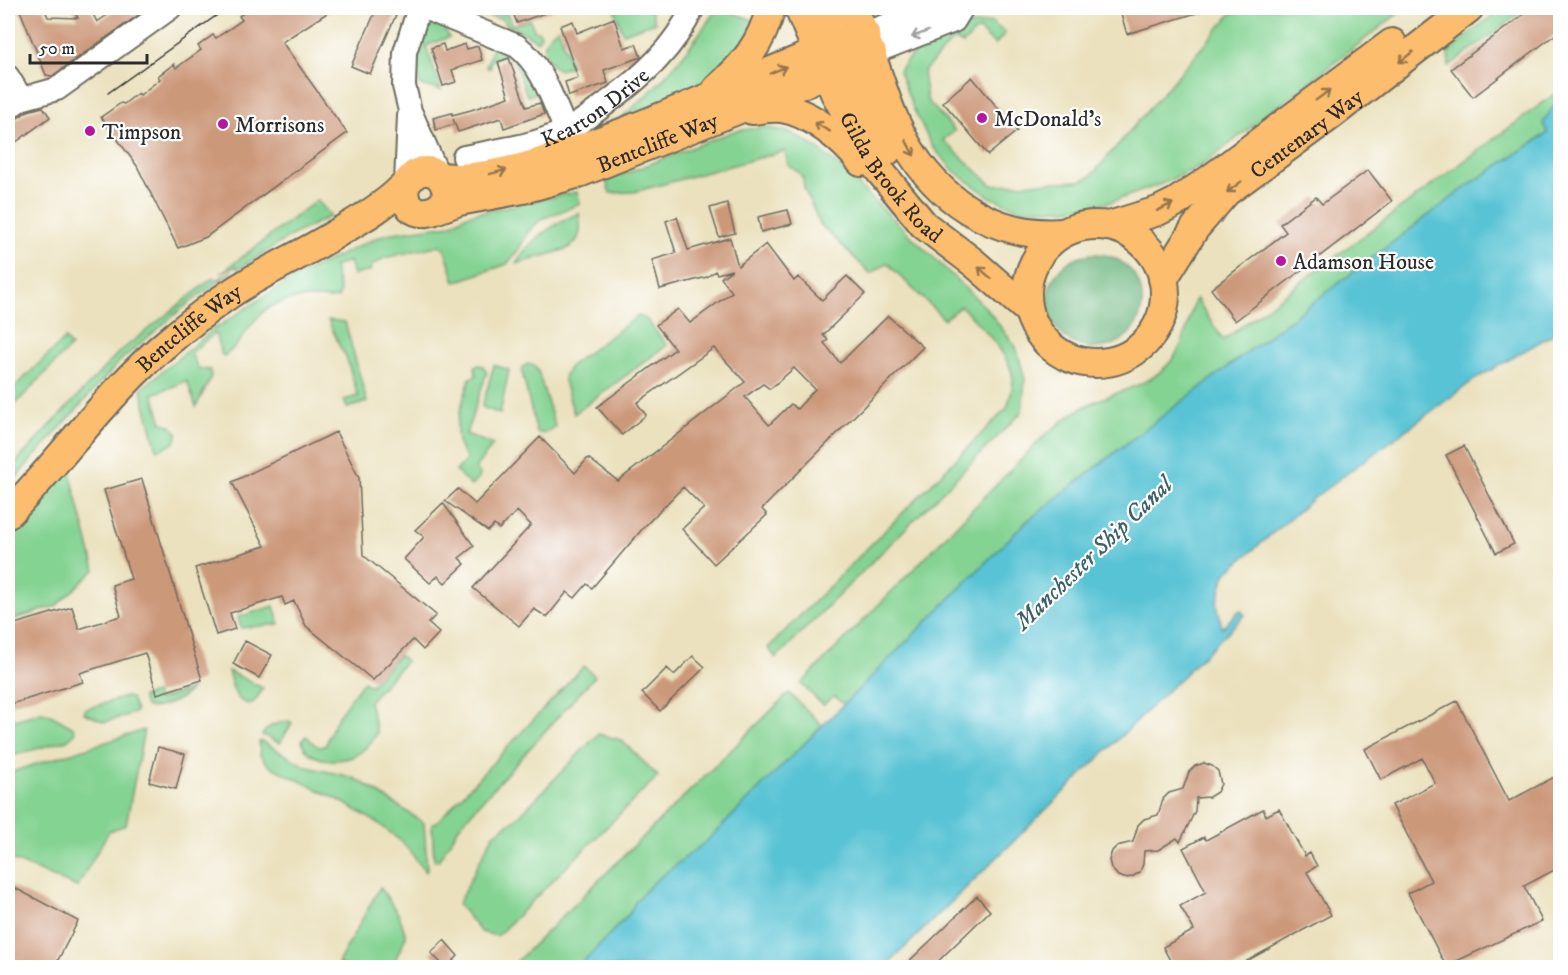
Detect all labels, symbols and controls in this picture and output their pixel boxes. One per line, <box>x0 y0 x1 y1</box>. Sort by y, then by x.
scale bar <box>30 27 147 65</box>
one-way arrow <box>911 29 930 40</box>
text: 50 m <box>39 38 75 60</box>
one-way arrow <box>1398 50 1414 63</box>
street label: Kearton Drive <box>538 63 655 154</box>
one-way arrow <box>768 64 786 75</box>
street label: Centenary Way <box>1245 83 1369 185</box>
one-way arrow <box>1315 88 1331 101</box>
place label: McDonald's <box>994 106 1101 133</box>
street label: Bentcliffe Way <box>593 107 723 179</box>
street label: Gilda Brook Road <box>833 107 948 249</box>
marker: McDonald's <box>975 111 989 125</box>
place label: Morrisons <box>235 112 324 139</box>
marker: Morrisons <box>216 117 230 131</box>
place label: Timpson <box>102 119 182 146</box>
one-way arrow <box>814 121 831 133</box>
marker: Timpson <box>83 124 97 138</box>
one-way arrow <box>904 139 916 156</box>
one-way arrow <box>488 166 507 178</box>
one-way arrow <box>1226 180 1242 193</box>
one-way arrow <box>1155 201 1173 213</box>
place label: Adamson House <box>1293 249 1434 276</box>
marker: Adamson House <box>1274 254 1288 268</box>
one-way arrow <box>977 266 992 280</box>
street label: Bentcliffe Way <box>131 278 247 379</box>
water label: Manchester Ship Canal <box>1007 469 1181 638</box>

